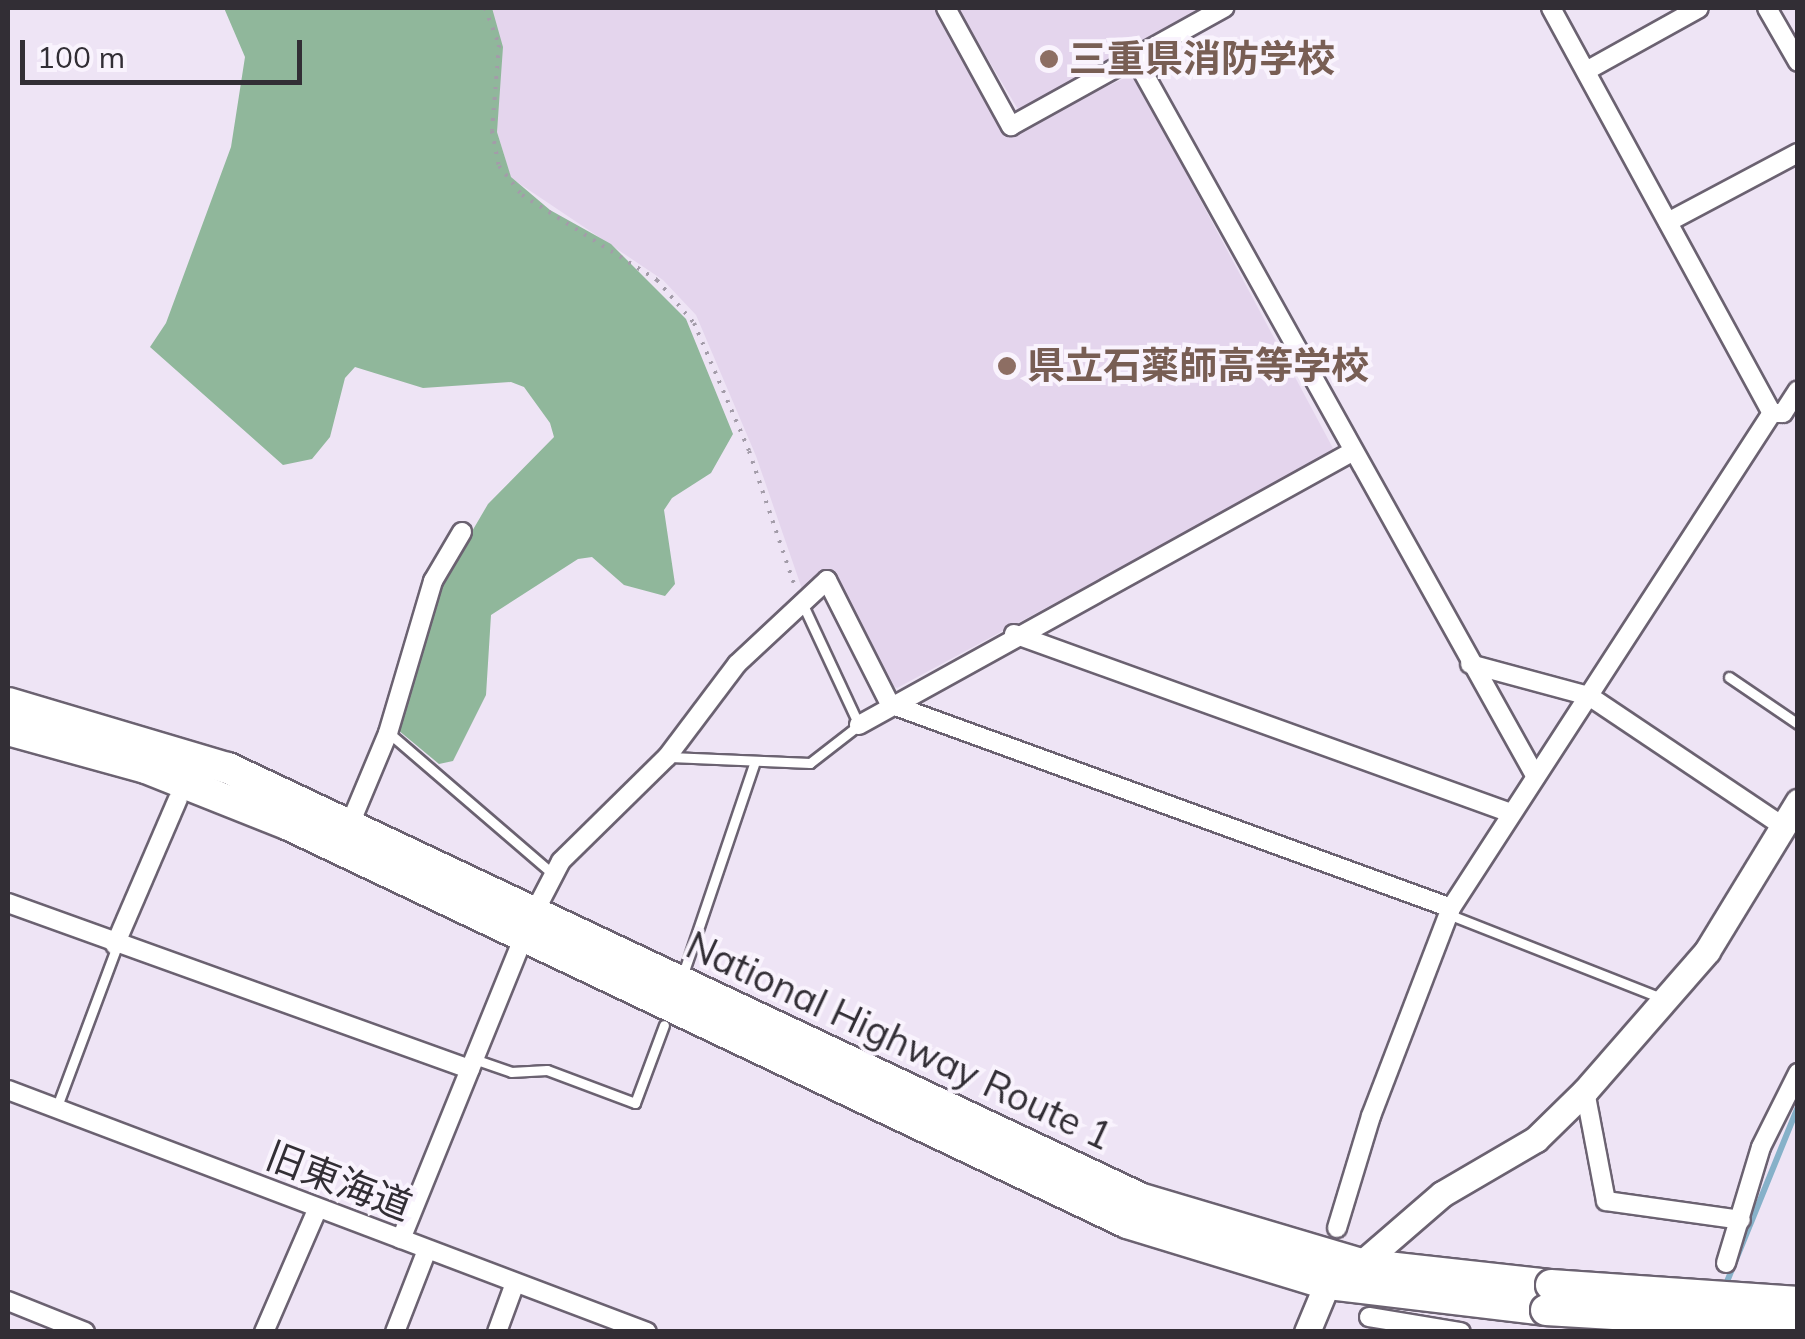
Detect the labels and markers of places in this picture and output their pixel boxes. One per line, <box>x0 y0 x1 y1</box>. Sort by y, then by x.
place label: 三重県消防学校 <box>1069 36 1335 82</box>
marker: 三重県消防学校 <box>1038 48 1060 70</box>
place label: 県立石薬師高等学校 <box>1027 343 1369 389</box>
marker: 県立石薬師高等学校 <box>996 355 1018 377</box>

